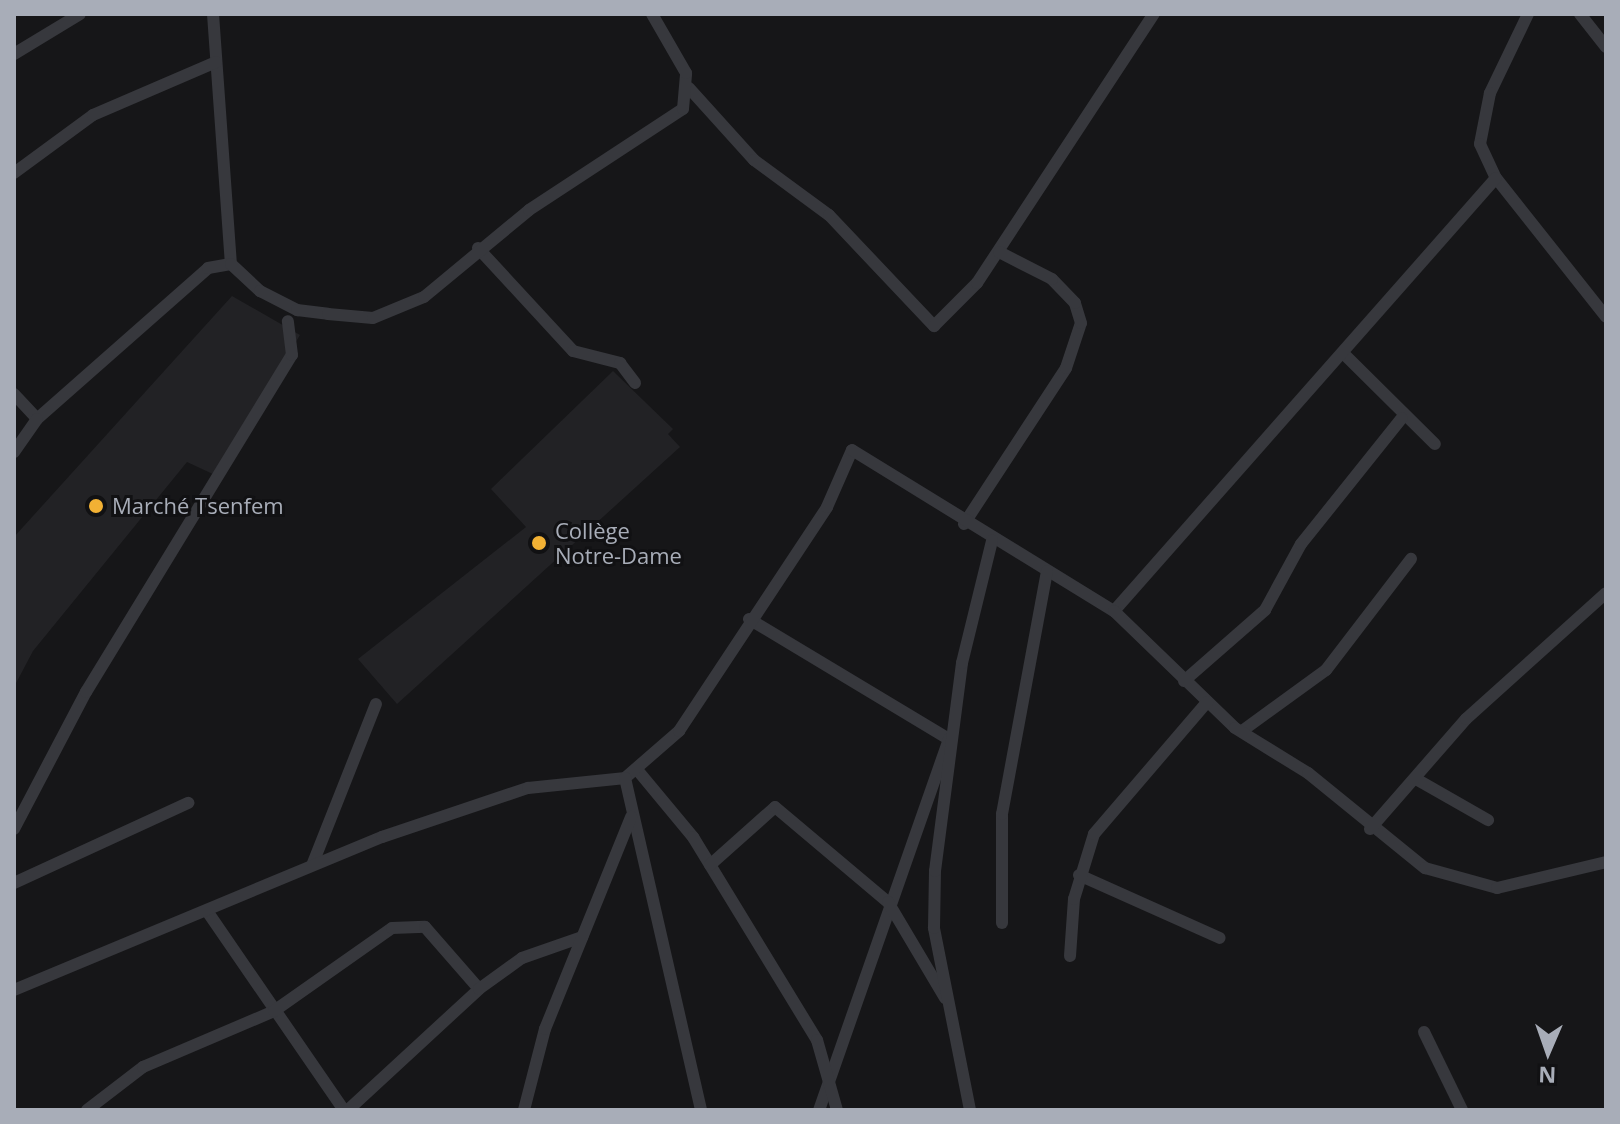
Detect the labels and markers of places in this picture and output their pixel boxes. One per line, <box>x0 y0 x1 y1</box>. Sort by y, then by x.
place label: Marché Tsenfem <box>112 493 284 519</box>
marker: Marché Tsenfem <box>87 497 105 515</box>
place label: Collège Notre-Dame <box>555 517 682 568</box>
marker: Collège Notre-Dame <box>530 534 548 552</box>

